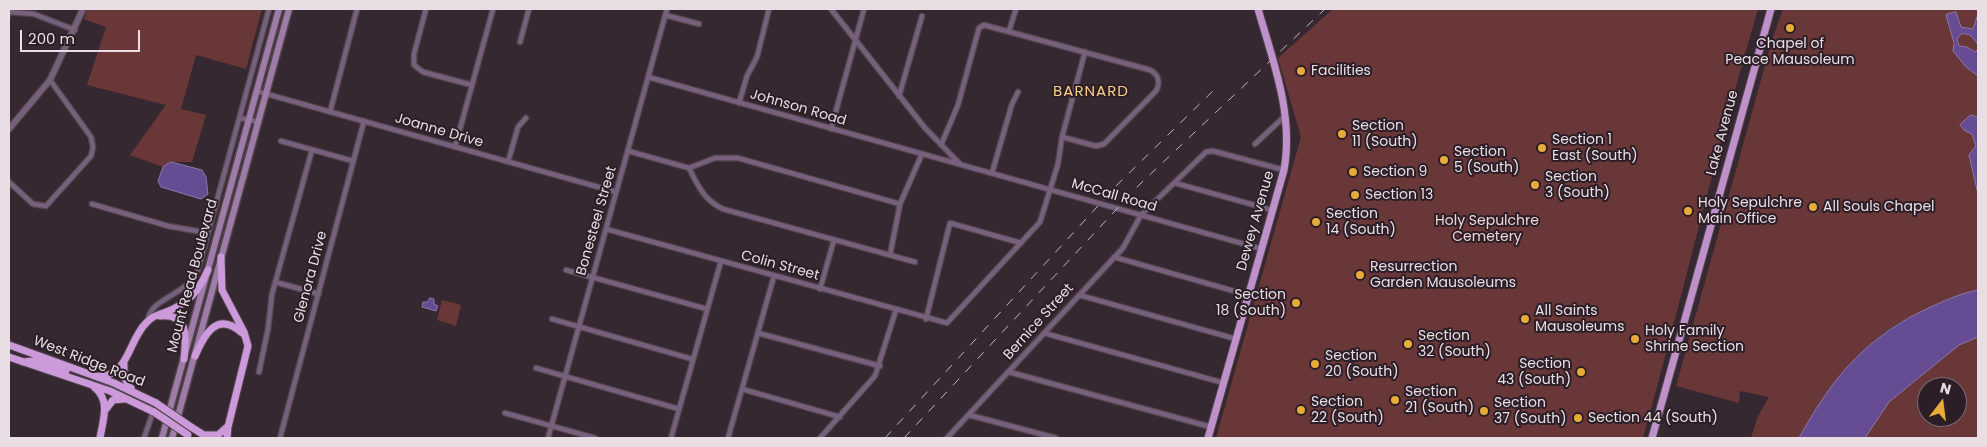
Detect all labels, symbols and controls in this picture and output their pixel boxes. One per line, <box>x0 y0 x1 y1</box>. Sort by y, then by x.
scale bar <box>22 20 142 52</box>
marker: Chapel of Peace Mausoleum <box>1784 22 1796 34</box>
text: 200 m <box>28 28 75 49</box>
place label: Chapel of Peace Mausoleum <box>1725 36 1855 68</box>
place label: Facilities <box>1311 63 1371 79</box>
marker: Facilities <box>1295 65 1307 77</box>
district label: BARNARD <box>1052 83 1130 101</box>
street label: Johnson Road <box>748 86 848 130</box>
street label: Lake Avenue <box>1704 88 1742 178</box>
street label: Joanne Drive <box>393 110 485 152</box>
place label: Section 11 (South) <box>1352 118 1418 150</box>
marker: Section 11 (South) <box>1336 128 1348 140</box>
place label: Section 1 East (South) <box>1552 132 1638 164</box>
marker: Section 1 East (South) <box>1536 142 1548 154</box>
place label: Section 5 (South) <box>1454 144 1519 176</box>
marker: Section 5 (South) <box>1438 154 1450 166</box>
street label: Bonesteel Street <box>573 164 621 278</box>
place label: Section 9 <box>1363 164 1427 180</box>
marker: Section 9 <box>1347 166 1359 178</box>
street label: Dewey Avenue <box>1234 169 1278 273</box>
place label: Section 3 (South) <box>1545 169 1610 202</box>
street label: McCall Road <box>1069 176 1159 216</box>
marker: Section 3 (South) <box>1529 179 1541 191</box>
place label: Section 13 <box>1365 187 1433 203</box>
marker: Section 13 <box>1349 189 1361 201</box>
place label: Holy Sepulchre Main Office <box>1698 195 1802 228</box>
street label: Mount Read Boulevard <box>164 197 222 355</box>
place label: All Souls Chapel <box>1823 199 1935 215</box>
marker: All Souls Chapel <box>1807 201 1819 213</box>
marker: Holy Sepulchre Main Office <box>1682 205 1694 217</box>
place label: Section 14 (South) <box>1326 206 1396 238</box>
park label: Holy Sepulchre Cemetery <box>1435 213 1539 246</box>
marker: Section 14 (South) <box>1310 216 1322 228</box>
street label: Glenora Drive <box>291 229 331 325</box>
street label: Colin Street <box>739 247 821 285</box>
place label: Resurrection Garden Mausoleums <box>1370 259 1516 292</box>
marker: Resurrection Garden Mausoleums <box>1354 269 1366 281</box>
street label: Bernice Street <box>1000 280 1078 364</box>
place label: Section 18 (South) <box>1216 287 1286 320</box>
marker: Section 18 (South) <box>1290 297 1302 309</box>
place label: All Saints Mausoleums <box>1535 303 1625 336</box>
marker: All Saints Mausoleums <box>1519 313 1531 325</box>
place label: Holy Family Shrine Section <box>1645 323 1744 356</box>
place label: Section 32 (South) <box>1418 328 1491 361</box>
street label: West Ridge Road <box>31 333 147 391</box>
marker: Holy Family Shrine Section <box>1629 333 1641 345</box>
marker: Section 32 (South) <box>1402 338 1414 350</box>
place label: Section 20 (South) <box>1325 348 1398 381</box>
place label: Section 43 (South) <box>1497 356 1571 388</box>
marker: Section 20 (South) <box>1309 358 1321 370</box>
marker: Section 43 (South) <box>1575 366 1587 378</box>
north arrow <box>1917 377 1967 427</box>
text: N <box>1938 377 1953 399</box>
place label: Section 21 (South) <box>1405 384 1474 417</box>
place label: Section 22 (South) <box>1311 394 1384 427</box>
marker: Section 21 (South) <box>1389 394 1401 406</box>
place label: Section 37 (South) <box>1494 395 1567 428</box>
marker: Section 22 (South) <box>1295 404 1307 416</box>
marker: Section 37 (South) <box>1478 405 1490 417</box>
place label: Section 44 (South) <box>1588 410 1718 426</box>
marker: Section 44 (South) <box>1572 412 1584 424</box>

